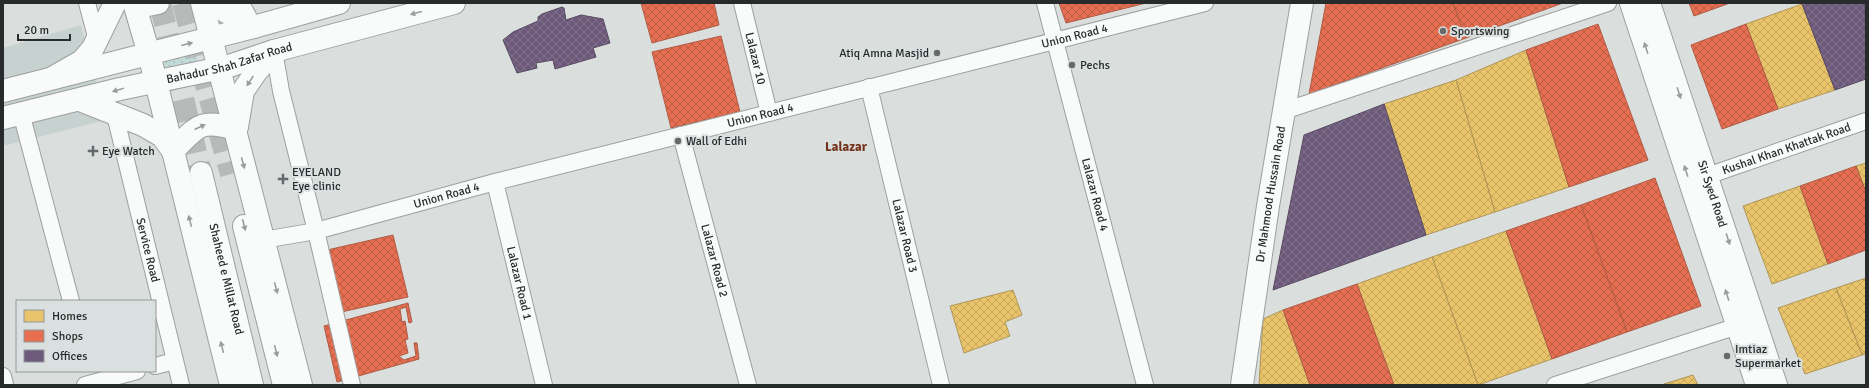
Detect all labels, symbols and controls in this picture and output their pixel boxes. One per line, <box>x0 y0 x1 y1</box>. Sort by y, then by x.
one-way arrow <box>410 10 422 16</box>
scale bar <box>18 16 70 42</box>
street label: Union Road 4 <box>1040 21 1110 52</box>
text: 20 m <box>24 23 49 38</box>
place label: Sportswing <box>1451 24 1509 39</box>
marker: Sportswing <box>1438 26 1448 36</box>
street label: Lalazar 10 <box>741 31 769 86</box>
street label: Bahadur Shah Zafar Road <box>165 39 294 87</box>
one-way arrow <box>181 41 193 47</box>
one-way arrow <box>1642 42 1648 54</box>
place label: Atiq Amna Masjid <box>839 46 929 61</box>
marker: Atiq Amna Masjid <box>932 48 942 58</box>
place label: Pechs <box>1080 58 1110 73</box>
marker: Pechs <box>1067 60 1077 70</box>
one-way arrow <box>246 75 253 87</box>
one-way arrow <box>112 87 124 93</box>
one-way arrow <box>1676 87 1682 99</box>
street label: Union Road 4 <box>726 100 796 131</box>
street label: Kushal Khan Khattak Road <box>1720 120 1853 178</box>
one-way arrow <box>194 124 206 130</box>
street label: Dr Mahmood Hussain Road <box>1253 125 1289 263</box>
place label: Wall of Edhi <box>686 134 747 149</box>
marker: Wall of Edhi <box>673 136 683 146</box>
district label: Lalazar <box>825 139 868 155</box>
place label: Eye Watch <box>102 144 155 159</box>
marker: Eye Watch <box>87 145 99 157</box>
street label: Lalazar Road 4 <box>1078 156 1112 233</box>
one-way arrow <box>240 157 246 169</box>
street label: Sir Syed Road <box>1694 158 1730 229</box>
place label: EYELAND Eye clinic <box>292 165 341 194</box>
one-way arrow <box>1683 165 1689 177</box>
marker: EYELAND Eye clinic <box>277 173 289 185</box>
street label: Union Road 4 <box>412 179 482 212</box>
street label: Lalazar Road 3 <box>888 197 921 274</box>
one-way arrow <box>187 215 193 227</box>
street label: Service Road <box>132 216 163 284</box>
one-way arrow <box>241 220 247 232</box>
street label: Shaheed e Millat Road <box>205 222 247 336</box>
street label: Lalazar Road 2 <box>697 222 731 299</box>
one-way arrow <box>1725 234 1731 246</box>
street label: Lalazar Road 1 <box>503 245 535 322</box>
one-way arrow <box>273 283 279 295</box>
one-way arrow <box>1724 288 1730 300</box>
legend <box>16 300 156 372</box>
text: Homes <box>52 309 87 324</box>
text: Shops <box>52 329 83 344</box>
one-way arrow <box>218 341 224 353</box>
place label: Imtiaz Supermarket <box>1735 342 1801 371</box>
one-way arrow <box>273 345 279 358</box>
text: Offices <box>52 349 87 364</box>
marker: Imtiaz Supermarket <box>1722 351 1732 361</box>

